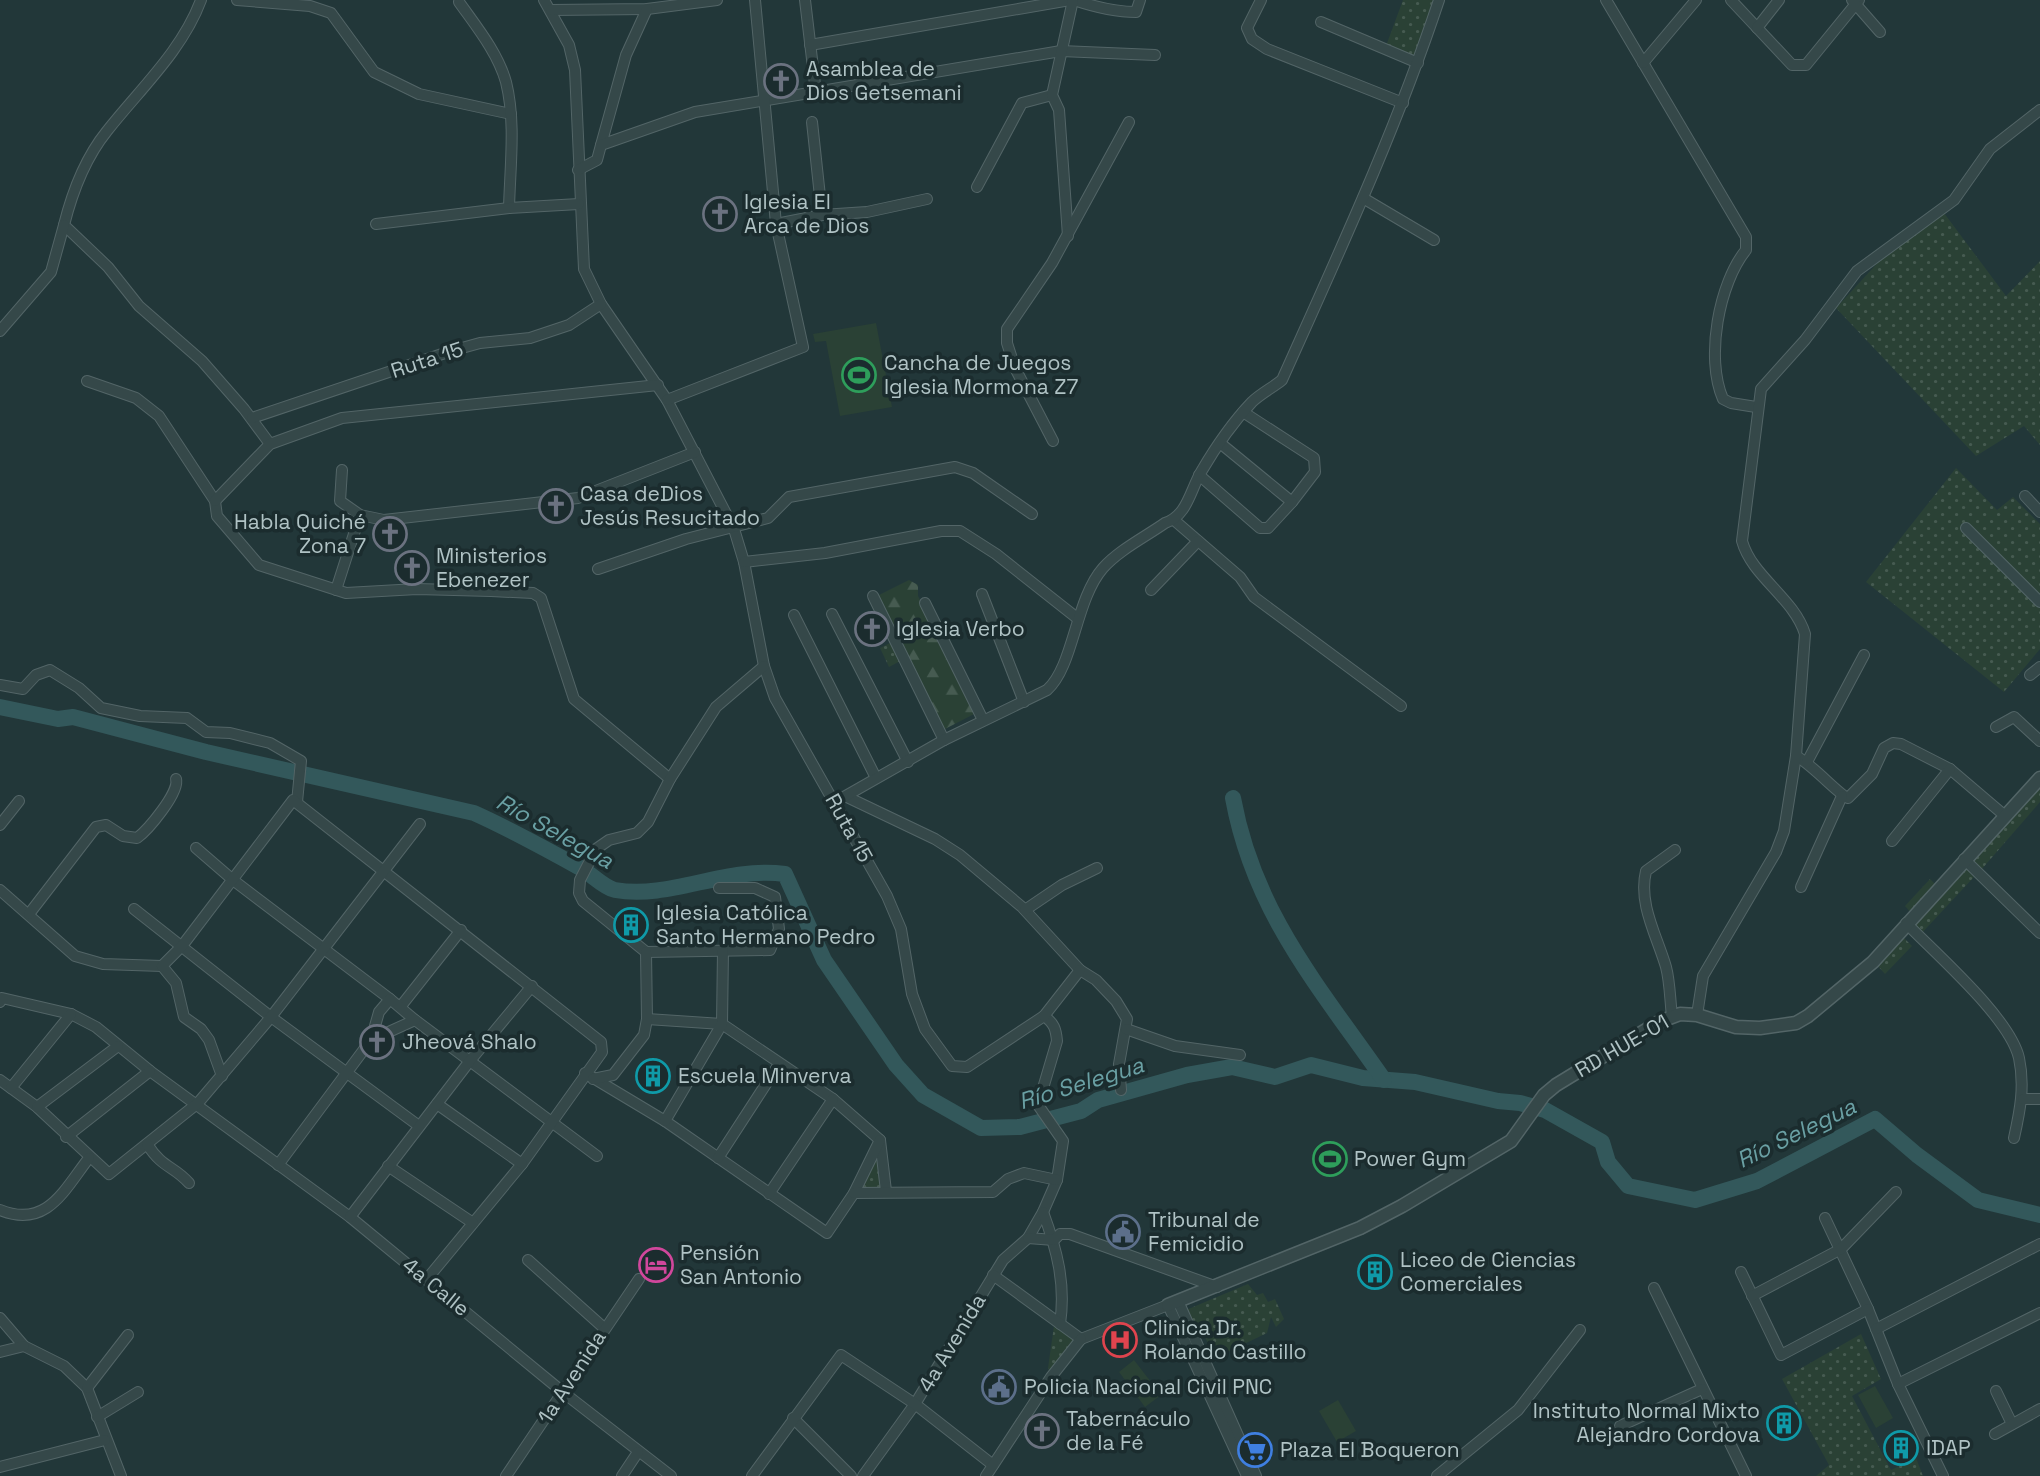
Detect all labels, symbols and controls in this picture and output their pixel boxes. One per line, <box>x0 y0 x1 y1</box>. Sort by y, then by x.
place label: Asamblea de Dios Getsemani <box>806 55 962 106</box>
church icon: Asamblea de Dios Getsemani <box>762 62 800 100</box>
place label: Iglesia El Arca de Dios <box>744 188 869 239</box>
church icon: Iglesia El Arca de Dios <box>701 195 739 233</box>
street label: Ruta 15 <box>387 335 466 384</box>
place label: Cancha de Juegos Iglesia Mormona Z7 <box>884 349 1078 400</box>
sports icon: Cancha de Juegos Iglesia Mormona Z7 <box>840 356 878 394</box>
place label: Casa deDios Jesús Resucitado <box>580 480 760 531</box>
church icon: Casa deDios Jesús Resucitado <box>537 487 575 525</box>
place label: Habla Quiché Zona 7 <box>234 508 366 559</box>
church icon: Habla Quiché Zona 7 <box>371 515 409 553</box>
place label: Ministerios Ebenezer <box>436 542 547 593</box>
church icon: Ministerios Ebenezer <box>393 549 431 587</box>
church icon: Iglesia Verbo <box>853 610 891 648</box>
place label: Iglesia Verbo <box>896 615 1025 642</box>
water label: Río Selegua <box>491 787 619 876</box>
street label: Ruta 15 <box>820 789 879 867</box>
place label: Iglesia Católica Santo Hermano Pedro <box>656 899 875 950</box>
building icon: Iglesia Católica Santo Hermano Pedro <box>612 906 650 944</box>
street label: RD HUE-01 <box>1570 1008 1673 1083</box>
church icon: Jheová Shalo <box>358 1023 396 1061</box>
place label: Jheová Shalo <box>402 1028 537 1055</box>
water label: Río Selegua <box>1015 1050 1148 1116</box>
building icon: Escuela Minverva <box>634 1057 672 1095</box>
place label: Escuela Minverva <box>678 1062 852 1089</box>
water label: Río Selegua <box>1731 1091 1861 1175</box>
sports icon: Power Gym <box>1311 1140 1349 1178</box>
place label: Power Gym <box>1354 1145 1466 1172</box>
place label: Tribunal de Femicidio <box>1148 1206 1260 1257</box>
public building icon: Tribunal de Femicidio <box>1104 1213 1142 1251</box>
place label: Pensión San Antonio <box>680 1239 802 1290</box>
hotel icon: Pensión San Antonio <box>637 1246 675 1284</box>
place label: Liceo de Ciencias Comerciales <box>1400 1246 1576 1297</box>
street label: 4a Calle <box>397 1251 475 1322</box>
building icon: Liceo de Ciencias Comerciales <box>1356 1253 1394 1291</box>
street label: 4a Avenida <box>912 1289 992 1397</box>
place label: Clinica Dr. Rolando Castillo <box>1144 1314 1307 1365</box>
hospital icon: Clinica Dr. Rolando Castillo <box>1101 1321 1139 1359</box>
street label: 1a Avenida <box>531 1325 612 1428</box>
public building icon: Policia Nacional Civil PNC <box>980 1368 1018 1406</box>
place label: Policia Nacional Civil PNC <box>1024 1373 1272 1400</box>
place label: Instituto Normal Mixto Alejandro Cordova <box>1533 1397 1760 1448</box>
building icon: Instituto Normal Mixto Alejandro Cordova <box>1765 1404 1803 1442</box>
place label: Tabernáculo de la Fé <box>1066 1405 1191 1456</box>
church icon: Tabernáculo de la Fé <box>1023 1412 1061 1450</box>
building icon: IDAP <box>1882 1429 1920 1467</box>
supermarket icon: Plaza El Boqueron <box>1236 1431 1274 1469</box>
place label: IDAP <box>1926 1434 1971 1461</box>
place label: Plaza El Boqueron <box>1280 1436 1460 1463</box>

